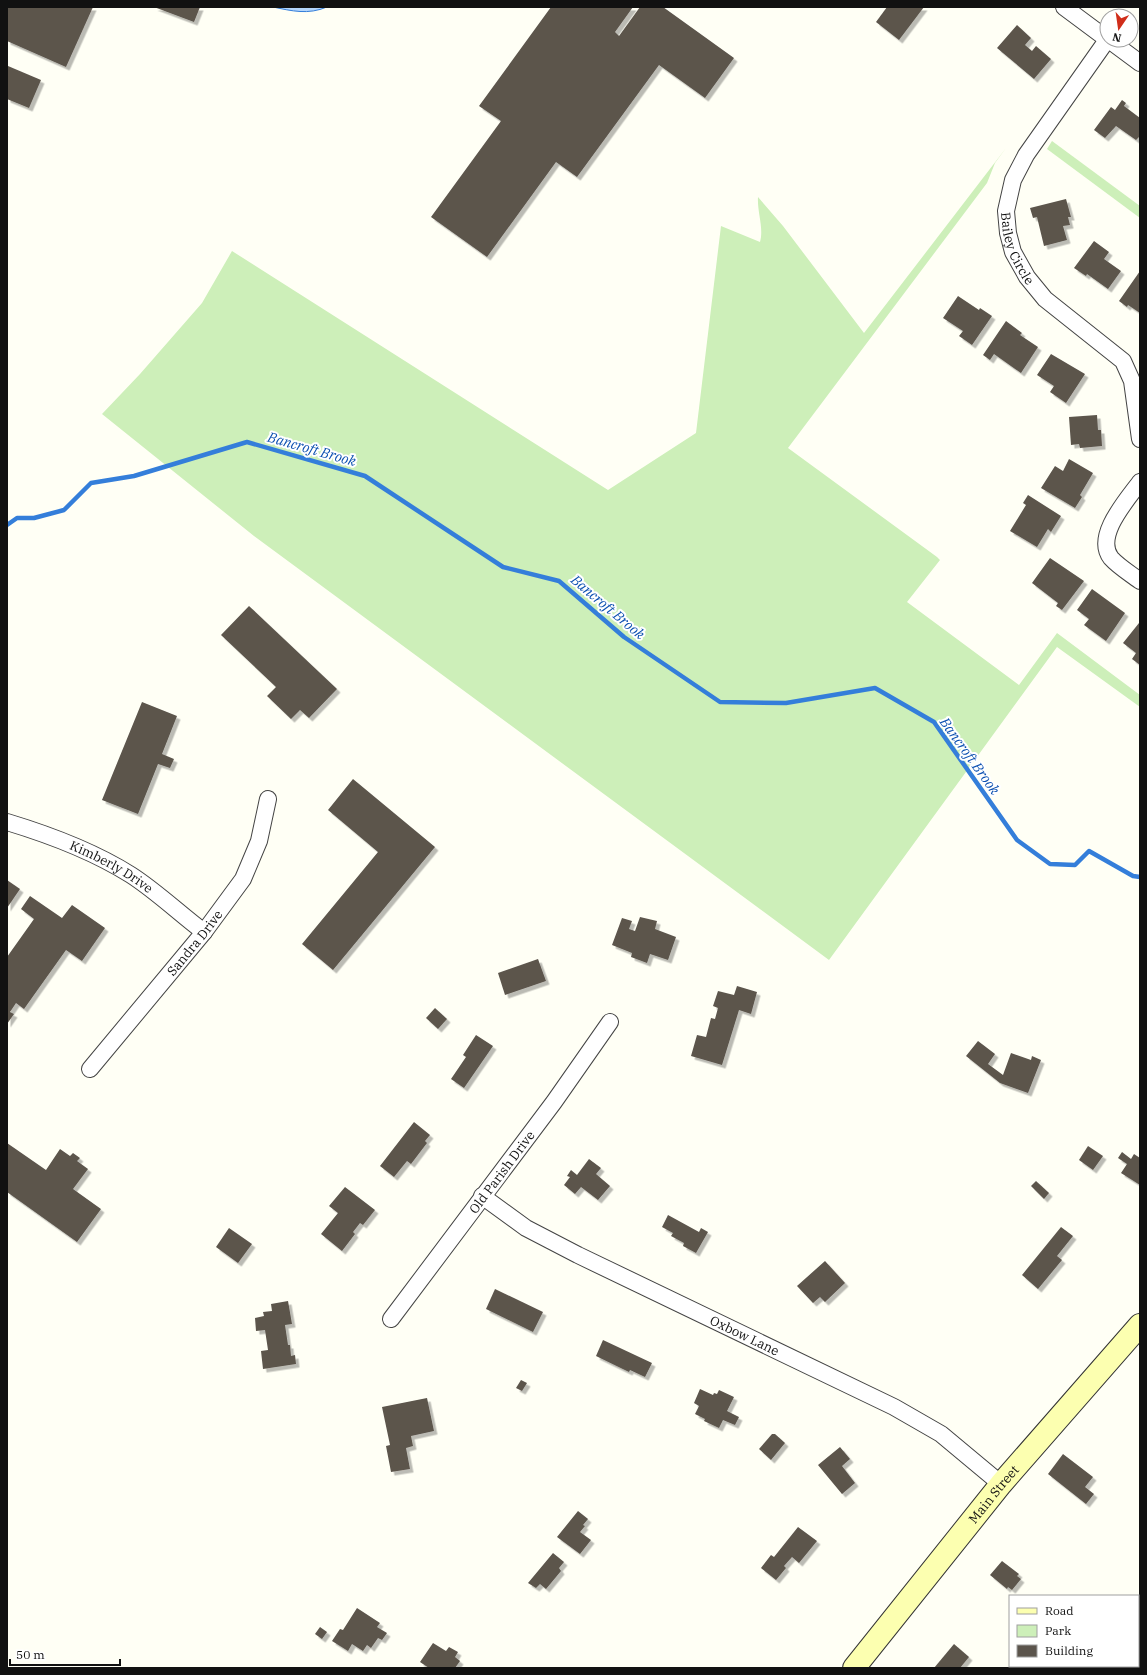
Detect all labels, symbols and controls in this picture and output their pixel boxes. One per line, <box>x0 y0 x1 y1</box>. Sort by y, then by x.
north arrow <box>1099 8 1139 48</box>
text: N <box>1111 30 1123 46</box>
street label: Bailey Circle <box>997 211 1038 288</box>
water label: Bancroft Brook <box>265 428 359 470</box>
water label: Bancroft Brook <box>567 570 649 644</box>
water label: Bancroft Brook <box>935 713 1004 799</box>
street label: Kimberly Drive <box>67 837 156 897</box>
street label: Sandra Drive <box>163 907 226 979</box>
street label: Old Parish Drive <box>465 1127 539 1217</box>
street label: Oxbow Lane <box>707 1312 782 1360</box>
street label: Main Street <box>965 1461 1023 1527</box>
legend <box>1009 1595 1139 1667</box>
text: Road <box>1045 1603 1074 1618</box>
text: Park <box>1045 1623 1071 1638</box>
scale bar <box>10 1641 120 1667</box>
text: Building <box>1045 1643 1093 1658</box>
text: 50 m <box>16 1647 45 1662</box>

